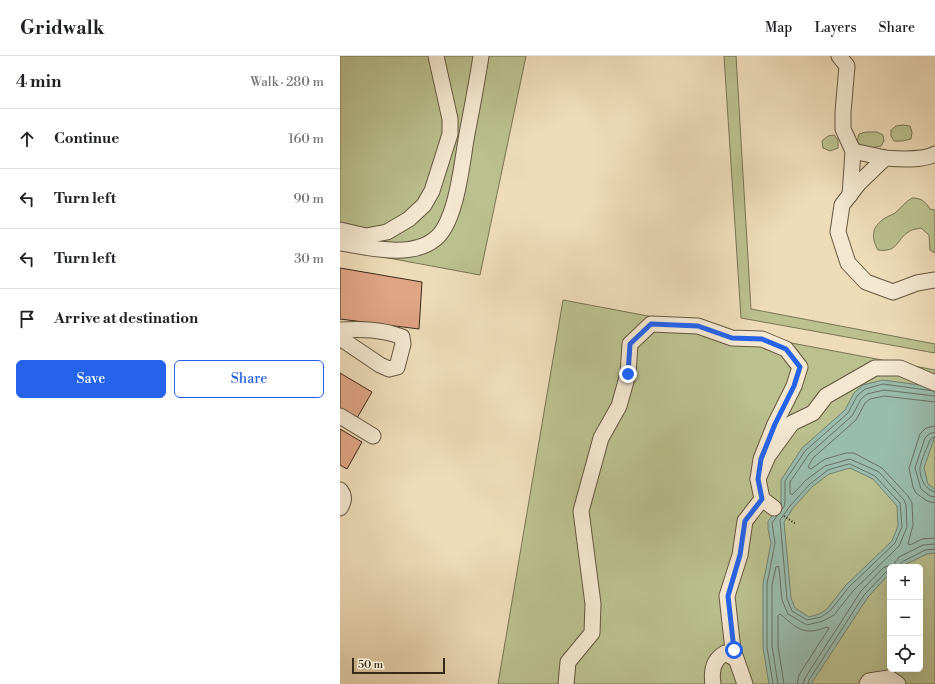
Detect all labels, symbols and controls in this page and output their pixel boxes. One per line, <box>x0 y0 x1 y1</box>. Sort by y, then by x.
text: Gridwalk <box>20 16 104 40</box>
text: Map <box>765 19 792 37</box>
text: Layers <box>814 19 857 37</box>
text: Share <box>879 19 915 37</box>
text: 4 min <box>16 71 61 93</box>
text: Walk · 280 m <box>250 74 324 90</box>
icon: ahead <box>16 128 38 150</box>
text: Continue <box>54 129 119 148</box>
text: 160 m <box>288 131 324 147</box>
icon: left <box>16 188 38 210</box>
text: Turn left <box>54 189 116 208</box>
text: 90 m <box>293 191 324 207</box>
icon: left <box>16 248 38 270</box>
text: Turn left <box>54 249 116 268</box>
text: 30 m <box>294 251 324 267</box>
icon: arrive <box>16 308 38 330</box>
text: Arrive at destination <box>54 309 198 328</box>
button: Save <box>16 360 166 398</box>
button: Share <box>174 360 324 398</box>
route end <box>619 365 637 383</box>
map controls <box>887 564 923 672</box>
button: + <box>887 564 923 600</box>
button: − <box>887 600 923 636</box>
button: locate <box>887 636 923 672</box>
route start <box>725 641 743 659</box>
scale bar <box>352 656 445 675</box>
text: 50 m <box>358 658 383 672</box>

